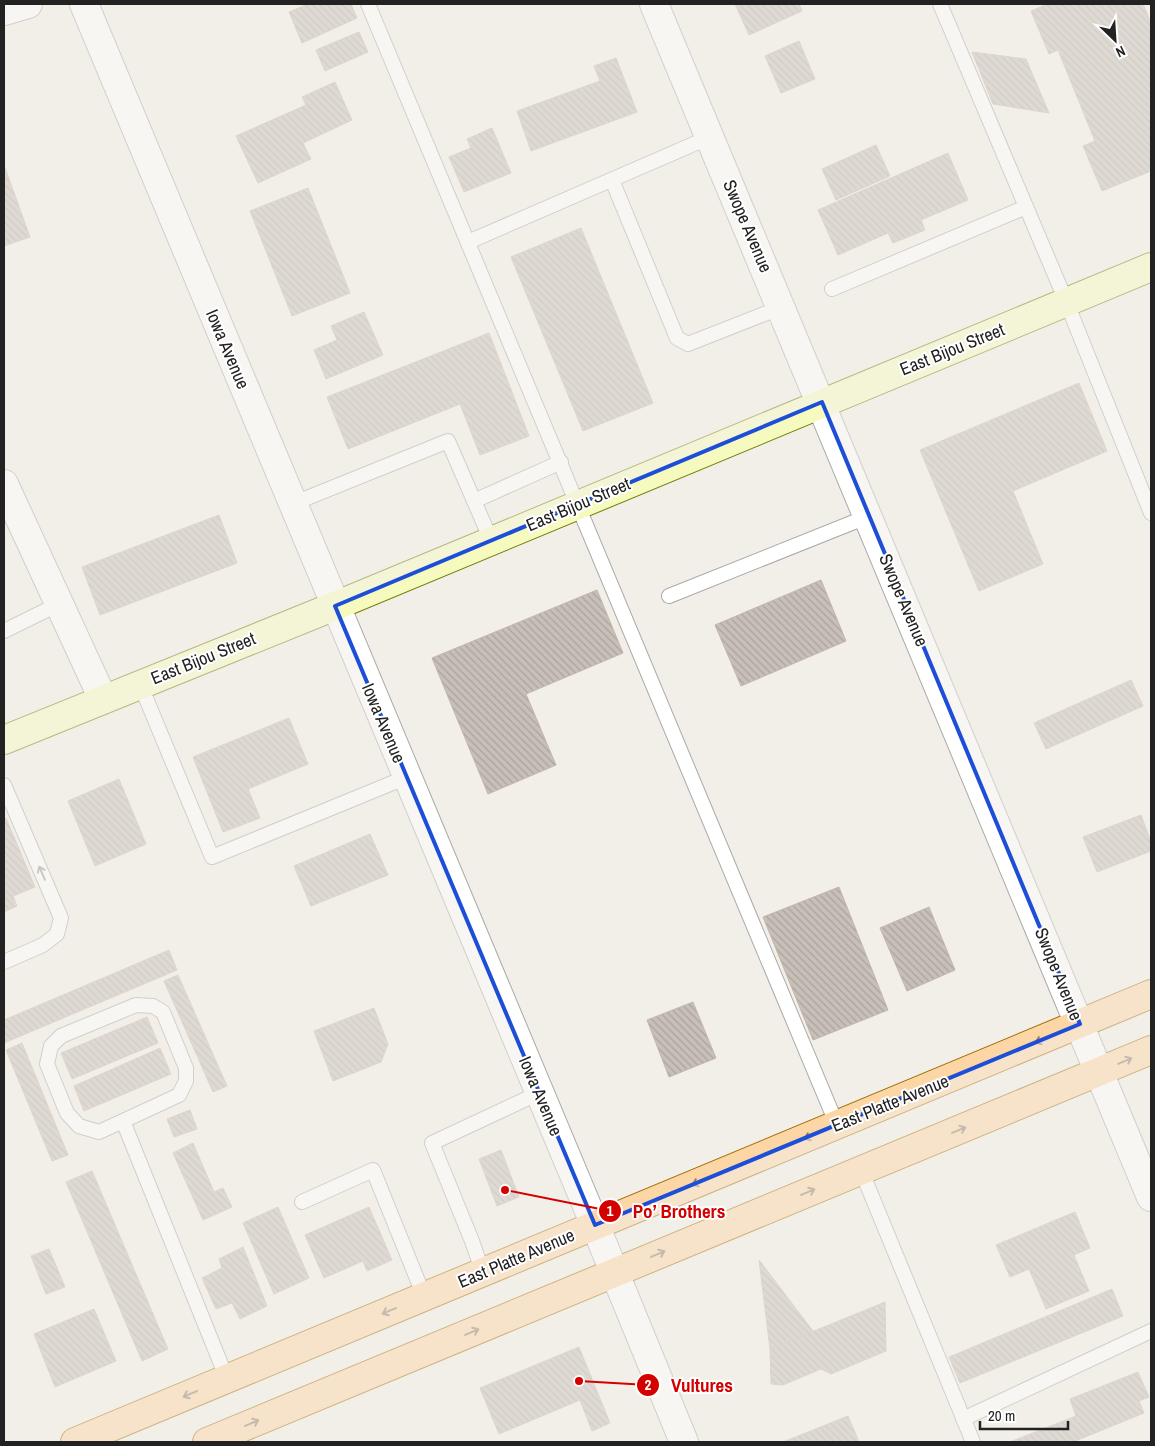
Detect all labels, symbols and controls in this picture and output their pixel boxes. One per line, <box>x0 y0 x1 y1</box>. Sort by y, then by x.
north arrow <box>1090 15 1140 65</box>
text: N <box>1113 42 1128 62</box>
street label: Swope Avenue <box>717 176 779 276</box>
street label: Iowa Avenue <box>200 305 256 393</box>
street label: East Bijou Street <box>896 317 1008 381</box>
street label: East Bijou Street <box>522 471 634 537</box>
street label: Swope Avenue <box>873 550 935 650</box>
street label: East Bijou Street <box>147 626 259 690</box>
street label: Iowa Avenue <box>356 679 412 767</box>
one-way arrow <box>36 866 46 881</box>
street label: Swope Avenue <box>1029 924 1089 1024</box>
one-way arrow <box>1035 1036 1050 1046</box>
street label: Iowa Avenue <box>513 1052 569 1140</box>
one-way arrow <box>1117 1056 1132 1066</box>
street label: East Platte Avenue <box>828 1068 952 1138</box>
one-way arrow <box>951 1125 966 1134</box>
one-way arrow <box>804 1131 819 1141</box>
one-way arrow <box>692 1178 708 1187</box>
one-way arrow <box>801 1187 816 1196</box>
callout: Po’ Brothers <box>597 1194 736 1228</box>
text: Po’ Brothers <box>633 1198 725 1224</box>
text: 1 <box>607 1200 614 1221</box>
street label: East Platte Avenue <box>454 1222 578 1294</box>
one-way arrow <box>650 1249 665 1259</box>
one-way arrow <box>382 1307 397 1317</box>
one-way arrow <box>464 1326 479 1336</box>
callout: Vultures <box>636 1368 743 1402</box>
text: Vultures <box>671 1372 733 1398</box>
text: 2 <box>645 1374 652 1395</box>
one-way arrow <box>183 1390 198 1400</box>
scale bar <box>980 1398 1068 1430</box>
text: 20 m <box>988 1405 1015 1426</box>
one-way arrow <box>244 1418 259 1428</box>

